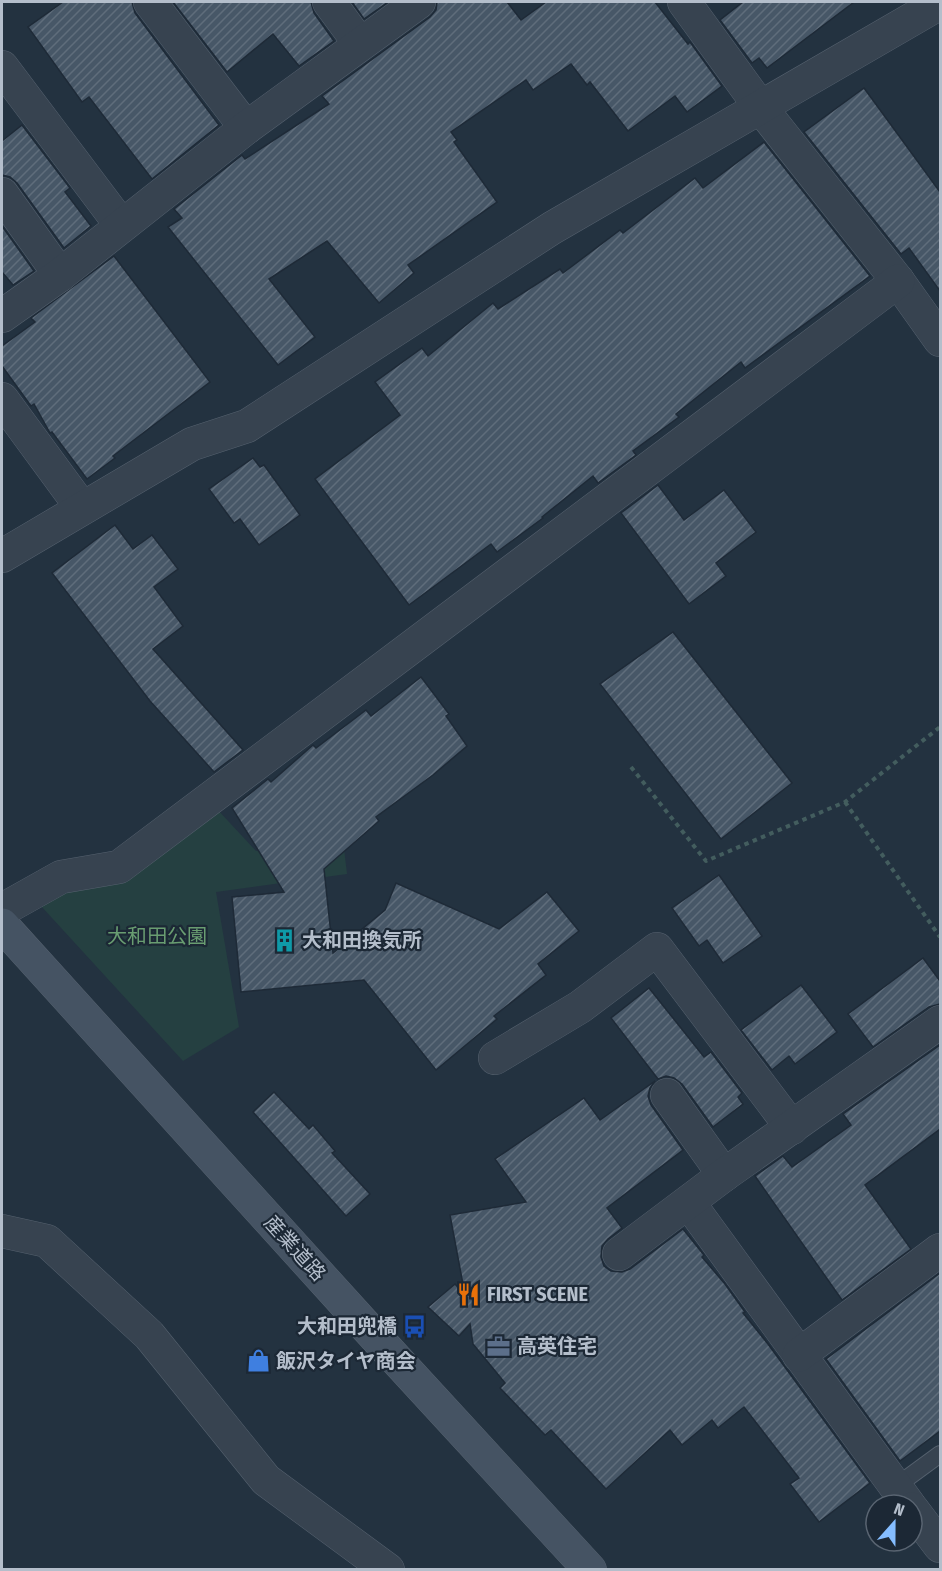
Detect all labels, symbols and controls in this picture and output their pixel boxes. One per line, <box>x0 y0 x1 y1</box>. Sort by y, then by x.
park label: 大和田公園 <box>107 924 207 948</box>
building icon: 大和田換気所 <box>271 927 297 953</box>
place label: 大和田換気所 <box>302 928 422 952</box>
street label: 産業道路 <box>259 1210 331 1286</box>
restaurant icon: FIRST SCENE <box>456 1281 482 1307</box>
place label: FIRST SCENE <box>487 1282 588 1306</box>
bus stop icon: 大和田兜橋 <box>402 1313 428 1339</box>
place label: 大和田兜橋 <box>297 1314 397 1338</box>
office icon: 高英住宅 <box>486 1333 512 1359</box>
place label: 高英住宅 <box>517 1334 597 1358</box>
shop icon: 飯沢タイヤ商会 <box>245 1348 271 1374</box>
place label: 飯沢タイヤ商会 <box>276 1349 415 1373</box>
north arrow <box>864 1493 924 1553</box>
text: N <box>891 1499 907 1520</box>

